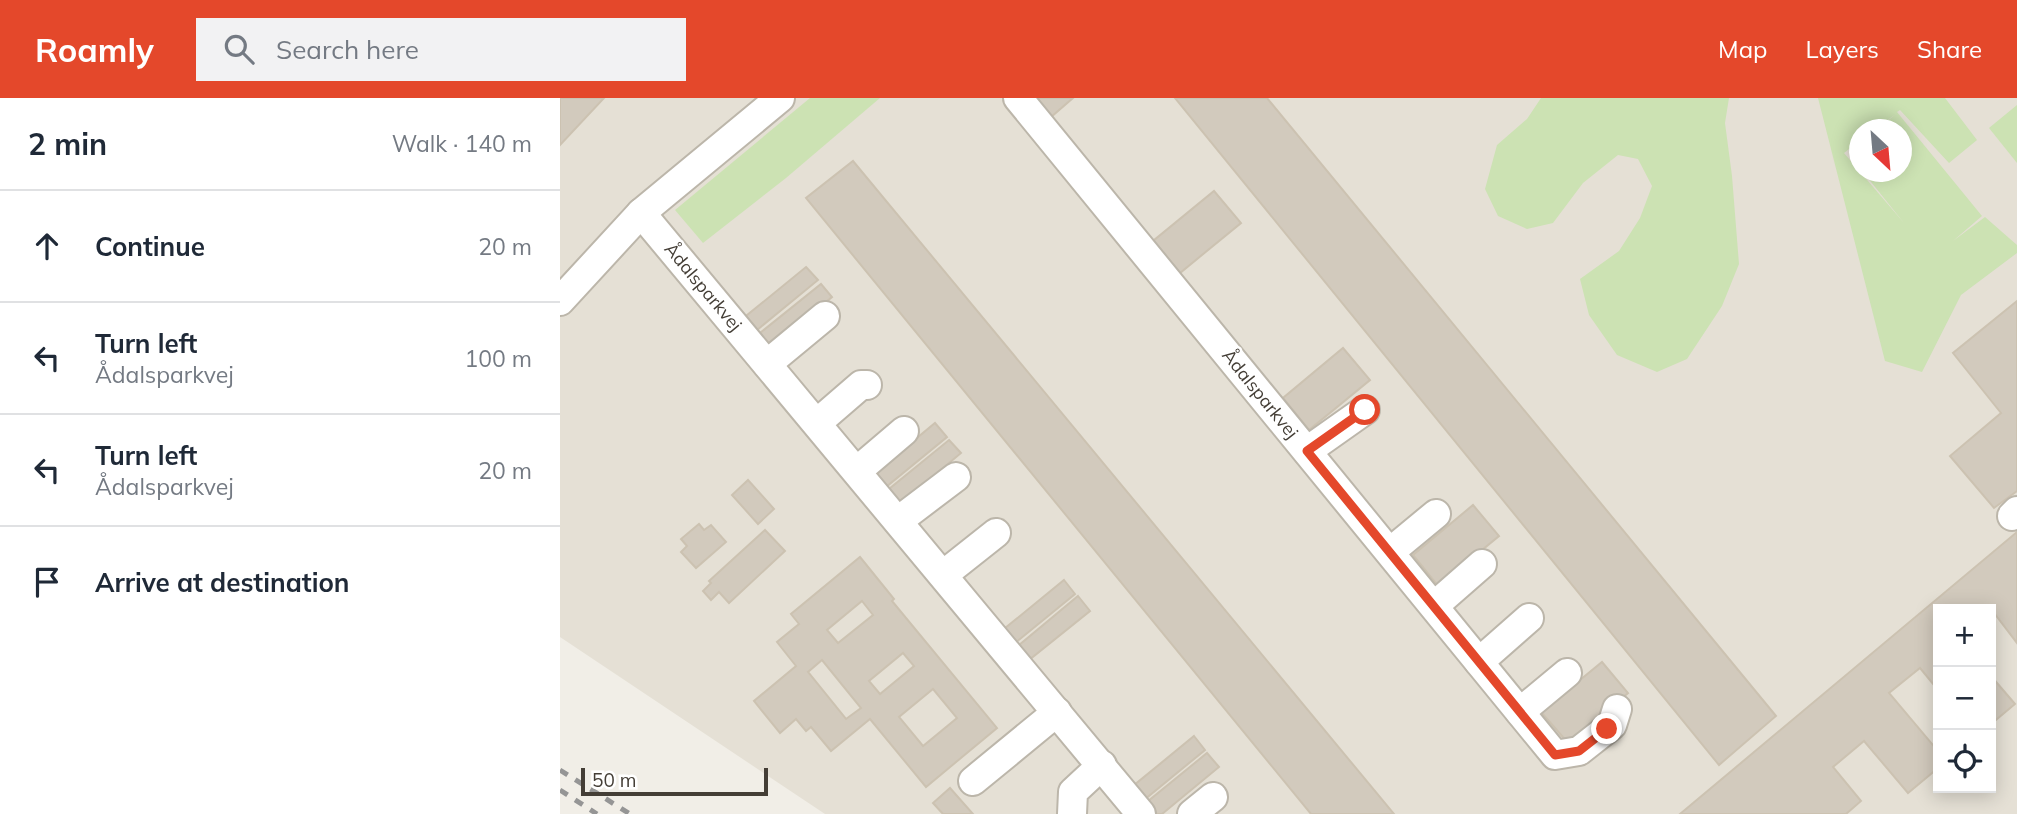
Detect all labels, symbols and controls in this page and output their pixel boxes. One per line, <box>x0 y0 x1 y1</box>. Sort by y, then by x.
search box <box>196 18 686 81</box>
text: Roamly <box>35 29 154 70</box>
icon: search <box>220 30 258 68</box>
text: Search here <box>276 33 419 66</box>
text: Map <box>1718 34 1767 64</box>
text: Layers <box>1805 34 1879 64</box>
text: Share <box>1917 34 1982 64</box>
north arrow <box>1849 119 1912 182</box>
text: 2 min <box>28 125 107 163</box>
text: Walk · 140 m <box>392 129 532 158</box>
icon: ahead <box>28 227 66 265</box>
text: Continue <box>95 230 205 263</box>
text: 20 m <box>478 232 532 261</box>
street label: Ådalsparkvej <box>660 238 747 336</box>
text: Turn left <box>95 327 197 360</box>
icon: left <box>28 339 66 377</box>
text: 100 m <box>464 344 532 373</box>
street label: Ådalsparkvej <box>1217 344 1303 443</box>
text: Ådalsparkvej <box>95 360 234 389</box>
route start <box>1349 394 1380 425</box>
text: Turn left <box>95 439 197 472</box>
icon: left <box>28 451 66 489</box>
text: 20 m <box>478 456 532 485</box>
text: Ådalsparkvej <box>95 472 234 501</box>
icon: arrive <box>28 563 66 601</box>
text: Arrive at destination <box>95 566 350 599</box>
map controls <box>1933 604 1996 793</box>
button: + <box>1933 604 1996 667</box>
button: − <box>1933 667 1996 730</box>
route end <box>1591 713 1622 744</box>
button: locate <box>1933 730 1996 793</box>
scale bar <box>581 765 768 797</box>
text: 50 m <box>592 768 636 792</box>

